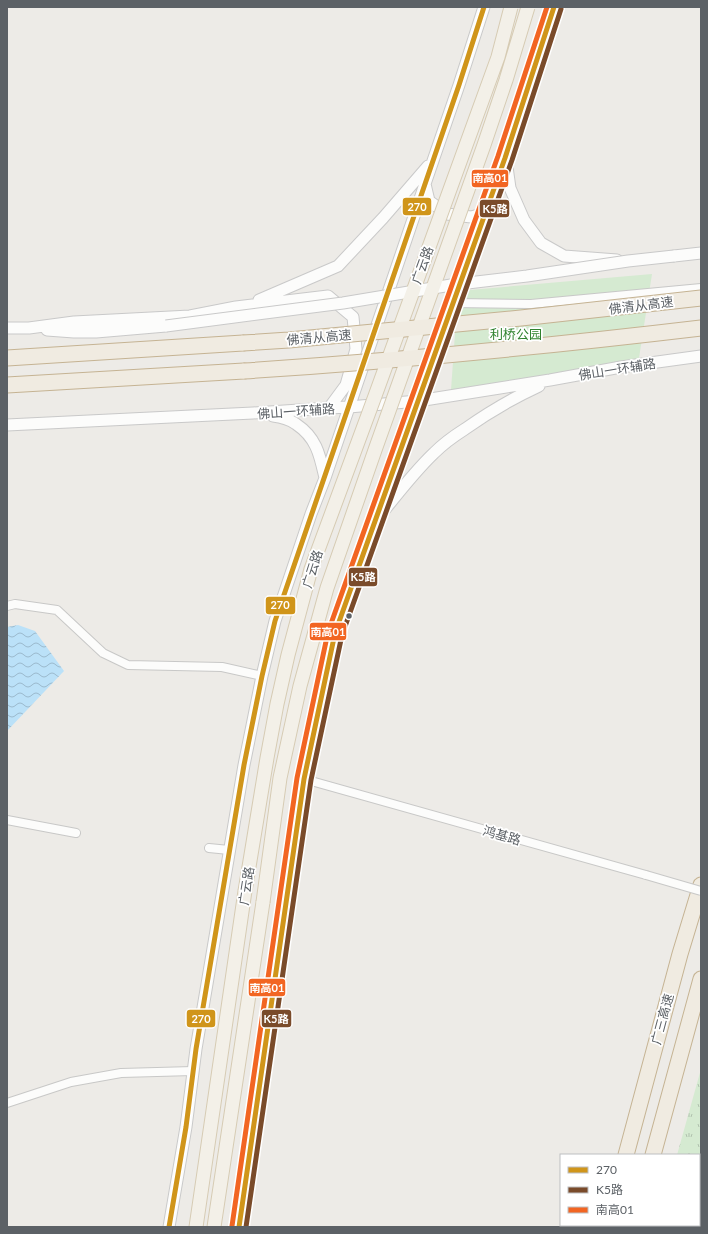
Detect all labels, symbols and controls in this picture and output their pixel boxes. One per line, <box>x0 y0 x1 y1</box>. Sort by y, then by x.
line badge: 南高01 <box>471 169 509 188</box>
text: 南高01 <box>473 171 507 184</box>
line badge: 270 <box>402 197 432 216</box>
line badge: K5路 <box>479 199 510 218</box>
text: 270 <box>407 200 427 213</box>
text: K5路 <box>483 202 508 215</box>
street label: 广云路 <box>408 244 436 286</box>
street label: 佛清从高速 <box>608 293 674 317</box>
street label: 佛清从高速 <box>286 326 352 348</box>
park label: 利桥公园 <box>490 326 542 342</box>
street label: 佛山一环辅路 <box>577 355 657 383</box>
street label: 佛山一环辅路 <box>257 400 335 422</box>
street label: 广云路 <box>298 548 326 590</box>
line badge: K5路 <box>348 567 378 587</box>
text: K5路 <box>351 570 376 583</box>
line badge: 270 <box>265 596 296 615</box>
text: 270 <box>270 598 290 611</box>
unlabelled marker <box>344 611 354 621</box>
line badge: 南高01 <box>309 622 347 641</box>
text: 南高01 <box>311 625 345 638</box>
street label: 鸿基路 <box>481 822 523 848</box>
street label: 广云路 <box>235 865 257 907</box>
line badge: 南高01 <box>248 978 286 997</box>
text: 南高01 <box>250 981 284 994</box>
street label: 广三高速 <box>648 992 676 1046</box>
line badge: 270 <box>186 1009 216 1028</box>
line badge: K5路 <box>261 1009 292 1028</box>
text: 270 <box>191 1012 211 1025</box>
text: K5路 <box>264 1012 289 1025</box>
legend <box>560 1154 700 1226</box>
text: 270 <box>596 1162 617 1177</box>
text: K5路 <box>596 1182 623 1197</box>
text: 南高01 <box>596 1202 634 1217</box>

